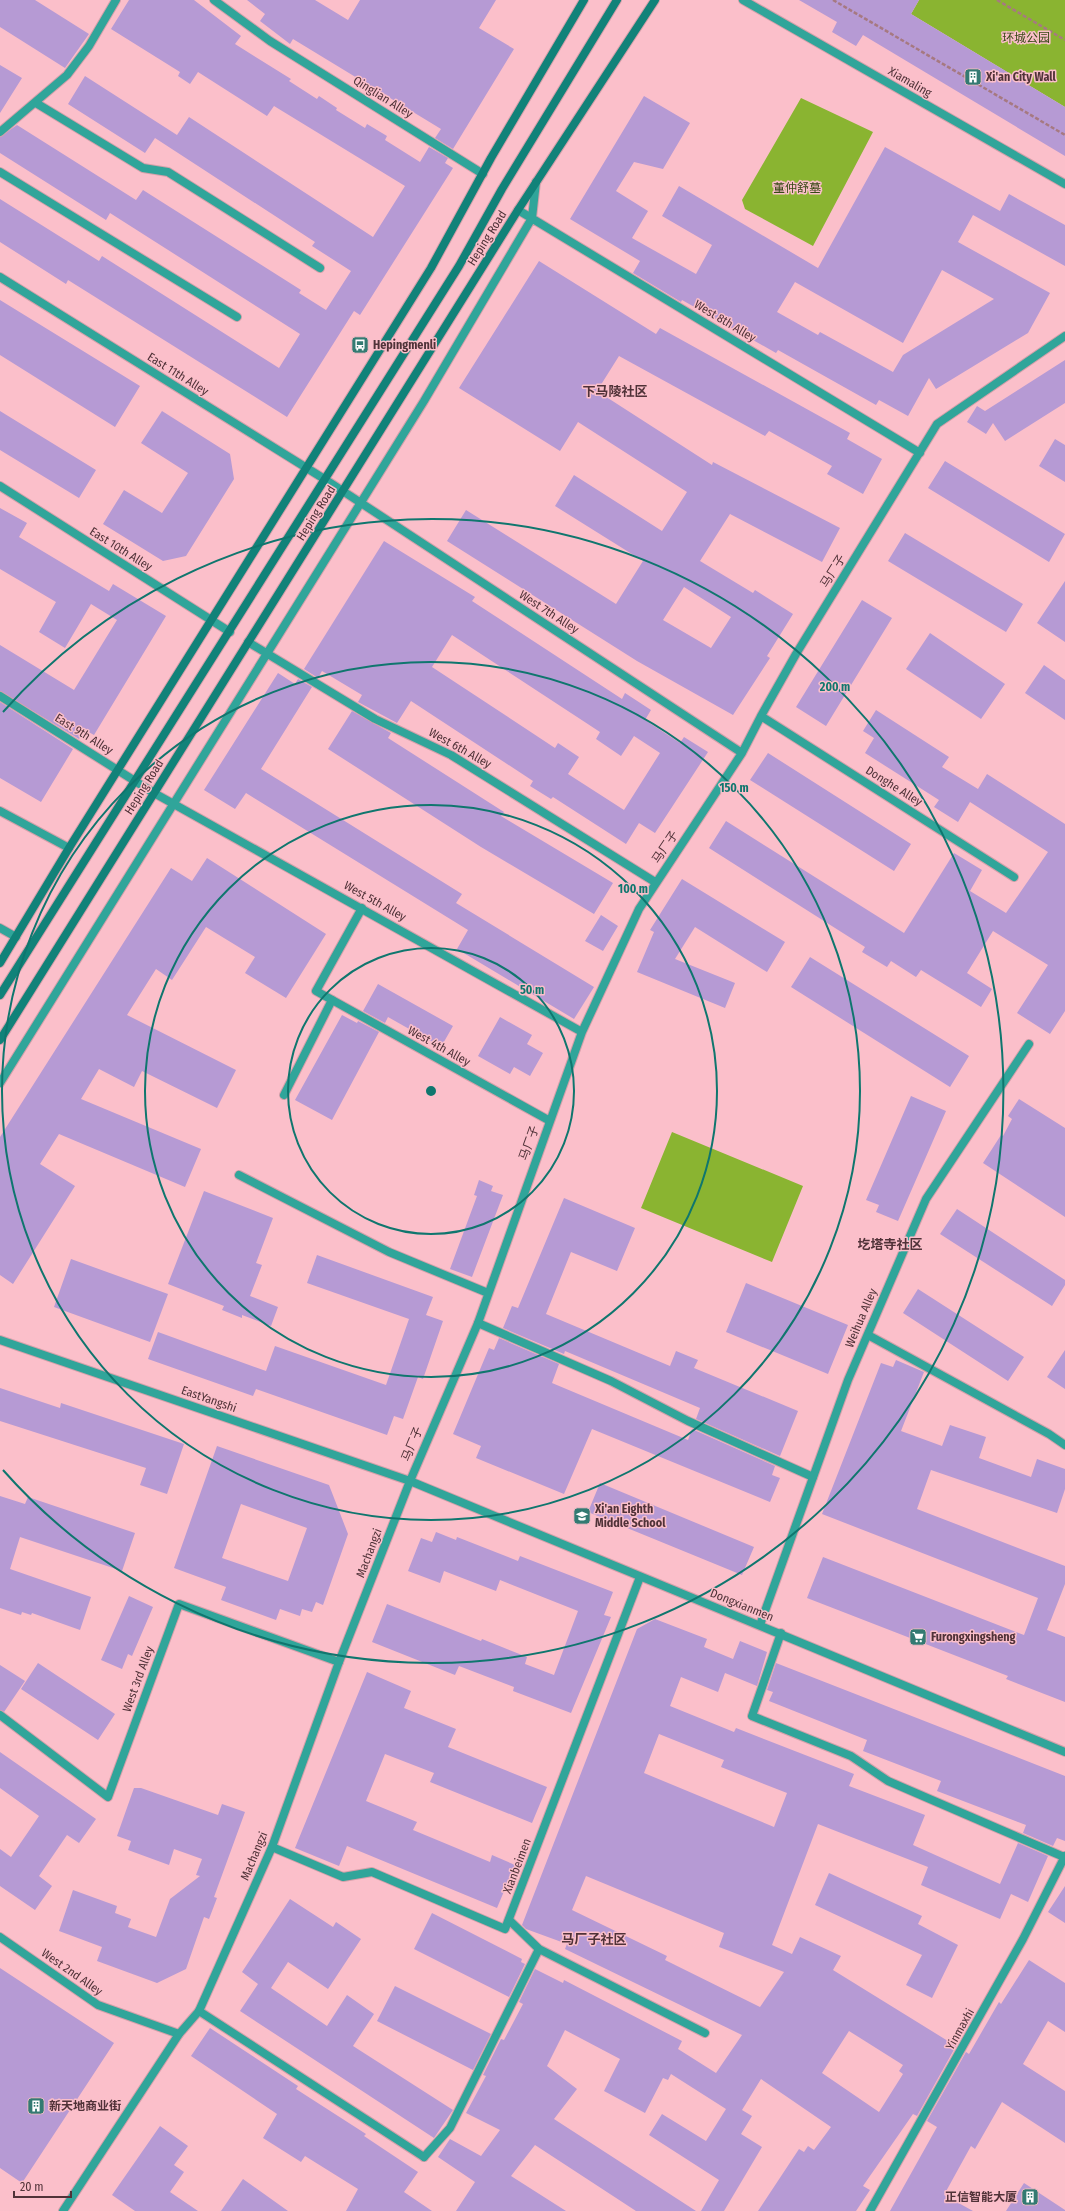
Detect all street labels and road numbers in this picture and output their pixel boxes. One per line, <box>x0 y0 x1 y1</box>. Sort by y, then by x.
street label: Xiamaling <box>886 64 935 100</box>
street label: Qinglian Alley <box>351 73 416 121</box>
street label: Heping Road <box>465 208 509 268</box>
street label: West 8th Alley <box>692 297 759 345</box>
street label: East 11th Alley <box>145 350 212 399</box>
street label: Heping Road <box>294 483 338 543</box>
street label: East 10th Alley <box>87 524 155 574</box>
street label: 马厂子 <box>818 552 848 590</box>
street label: West 7th Alley <box>516 587 582 637</box>
street label: East 9th Alley <box>52 711 116 758</box>
street label: West 6th Alley <box>426 725 494 771</box>
street label: Heping Road <box>122 757 166 817</box>
street label: Donghe Alley <box>863 763 925 809</box>
street label: 马厂子 <box>649 828 681 866</box>
street label: West 5th Alley <box>341 878 409 924</box>
street label: West 4th Alley <box>405 1023 473 1069</box>
street label: 马厂子 <box>516 1124 542 1162</box>
street label: Weihua Alley <box>842 1286 880 1350</box>
street label: EastYangshi <box>179 1383 239 1415</box>
street label: 马厂子 <box>399 1425 425 1463</box>
street label: Machangzi <box>353 1526 385 1580</box>
street label: Dongxianmen <box>708 1586 776 1624</box>
street label: West 3rd Alley <box>120 1644 157 1714</box>
street label: Machangzi <box>238 1830 270 1882</box>
street label: Xianbeimen <box>500 1836 534 1896</box>
street label: West 2nd Alley <box>39 1946 106 1999</box>
street label: Yinmaxhi <box>943 2006 977 2052</box>

